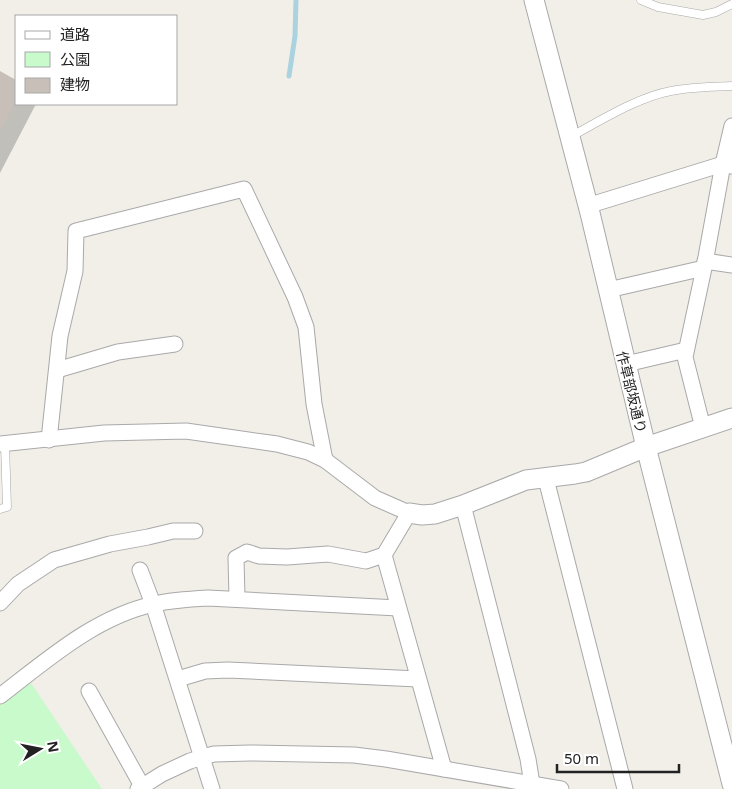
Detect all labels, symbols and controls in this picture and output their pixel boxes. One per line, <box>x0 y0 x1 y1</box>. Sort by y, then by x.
legend <box>15 15 178 105</box>
text: 道路 <box>60 24 90 44</box>
text: 公園 <box>60 49 90 69</box>
text: 建物 <box>60 74 90 94</box>
street label: 作草部坂通り <box>613 349 651 435</box>
north arrow <box>15 724 65 774</box>
text: N <box>43 739 64 754</box>
scale bar <box>557 742 680 774</box>
text: 50 m <box>564 748 599 768</box>

